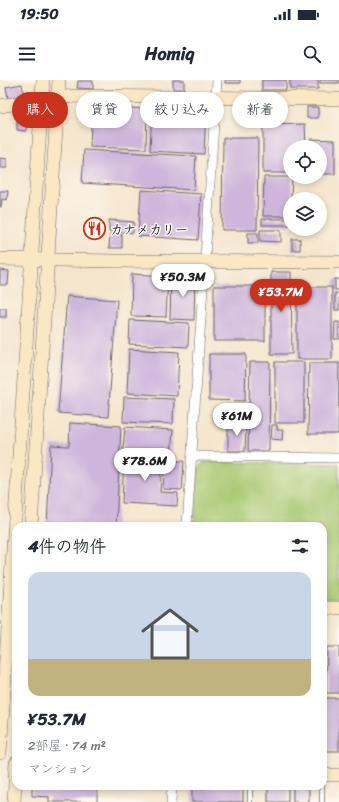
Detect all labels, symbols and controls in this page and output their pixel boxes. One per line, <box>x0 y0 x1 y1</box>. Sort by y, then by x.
text: 19:50 <box>20 1 59 27</box>
text: Homiq <box>145 38 194 70</box>
icon: menu <box>16 43 38 65</box>
icon: search <box>301 43 323 65</box>
chip: 購入 <box>12 92 68 128</box>
chip: 賃貸 <box>76 92 132 128</box>
chip: 絞り込み <box>140 92 224 128</box>
chip: 新着 <box>232 92 288 128</box>
map controls <box>283 140 327 236</box>
button: locate <box>283 140 327 184</box>
button: layers <box>283 192 327 236</box>
restaurant icon: カナメカリー <box>82 216 108 242</box>
place label: カナメカリー <box>110 218 188 241</box>
pin: ¥50.3M <box>150 264 216 298</box>
text: ¥50.3M <box>160 265 206 288</box>
pin: ¥53.7M <box>248 279 314 313</box>
text: ¥53.7M <box>259 280 303 303</box>
pin: ¥61M <box>213 403 261 437</box>
text: ¥61M <box>222 404 252 427</box>
pin: ¥78.6M <box>112 448 178 482</box>
text: ¥78.6M <box>123 449 167 472</box>
text: 4件の物件 <box>28 531 107 561</box>
icon: filters <box>289 535 311 557</box>
icon: home <box>134 598 206 670</box>
text: ¥53.7M <box>28 704 86 734</box>
text: 2部屋 · 74 m² <box>28 734 106 757</box>
text: マンション <box>28 757 92 780</box>

